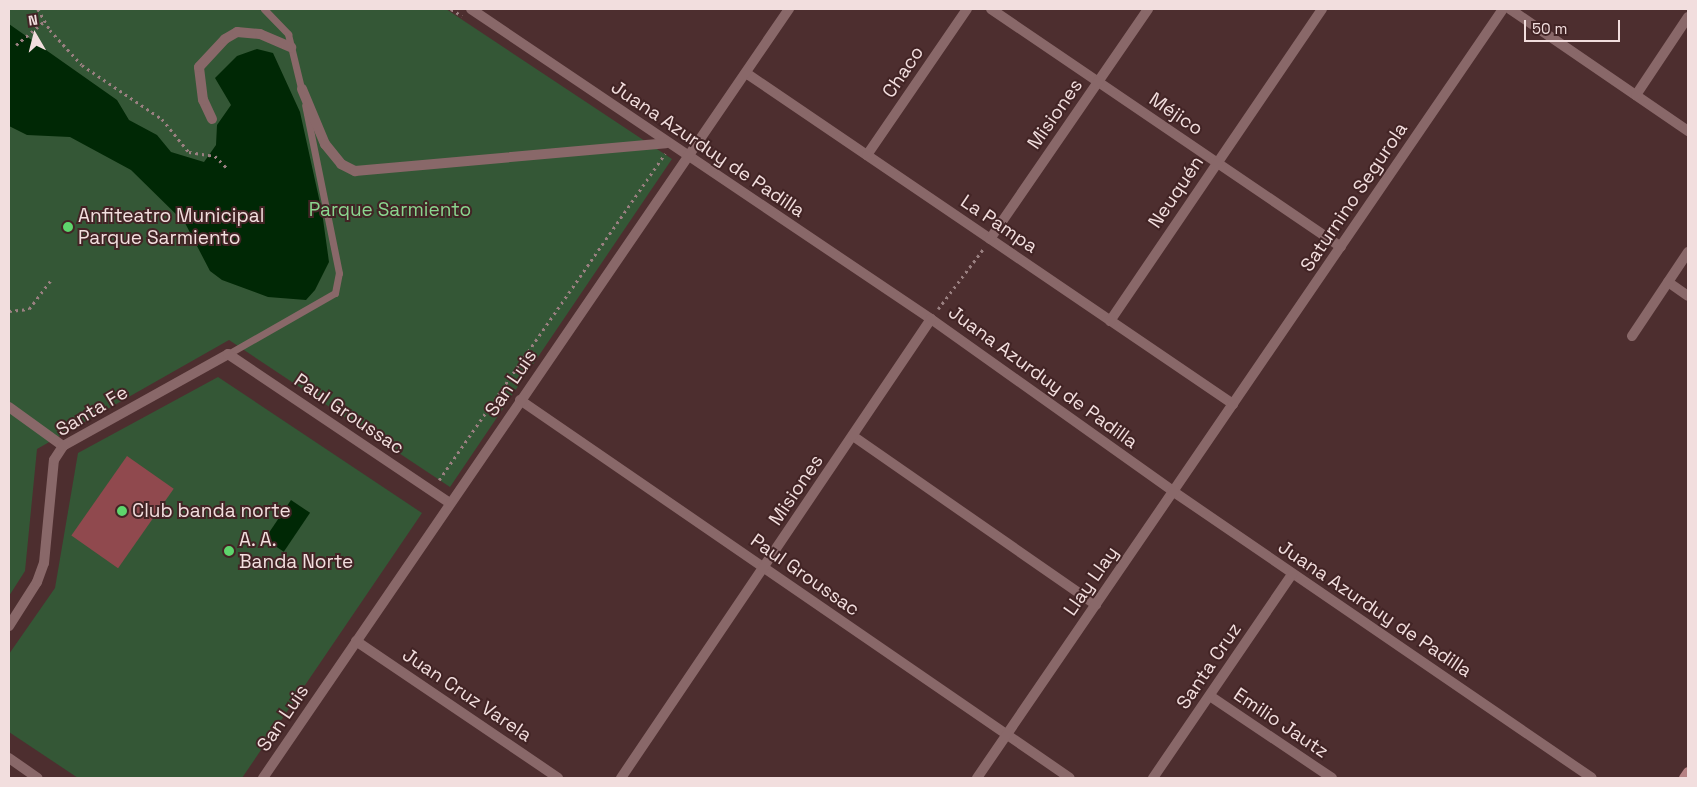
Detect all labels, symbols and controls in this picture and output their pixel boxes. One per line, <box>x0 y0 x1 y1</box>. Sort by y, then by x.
north arrow <box>10 10 60 60</box>
scale bar <box>1527 10 1623 42</box>
text: N <box>27 11 39 30</box>
text: 50 m <box>1532 19 1567 38</box>
street label: Chaco <box>877 42 929 102</box>
street label: Misiones <box>1023 75 1087 153</box>
street label: Juana Azurduy de Padilla <box>607 76 809 222</box>
street label: Méjico <box>1145 88 1207 140</box>
street label: Saturnino Segurola <box>1296 118 1412 276</box>
street label: Neuquén <box>1144 152 1208 232</box>
street label: La Pampa <box>956 190 1042 258</box>
park label: Parque Sarmiento <box>309 199 471 221</box>
place label: Anfiteatro Municipal Parque Sarmiento <box>78 205 264 249</box>
marker: Anfiteatro Municipal Parque Sarmiento <box>62 221 74 233</box>
street label: Juana Azurduy de Padilla <box>944 301 1142 453</box>
street label: San Luis <box>480 345 542 421</box>
street label: Paul Groussac <box>290 369 408 459</box>
street label: Santa Fe <box>52 381 132 441</box>
street label: Misiones <box>764 450 828 530</box>
place label: Club banda norte <box>132 500 291 522</box>
marker: Club banda norte <box>116 505 128 517</box>
place label: A. A. Banda Norte <box>239 529 353 573</box>
street label: Paul Groussac <box>746 529 864 621</box>
street label: Juana Azurduy de Padilla <box>1274 536 1476 682</box>
street label: Llay Llay <box>1059 542 1123 620</box>
marker: A. A. Banda Norte <box>223 545 235 557</box>
street label: Santa Cruz <box>1172 618 1246 714</box>
street label: Juan Cruz Varela <box>398 643 536 747</box>
street label: San Luis <box>252 680 314 756</box>
street label: Emilio Jautz <box>1229 683 1333 763</box>

